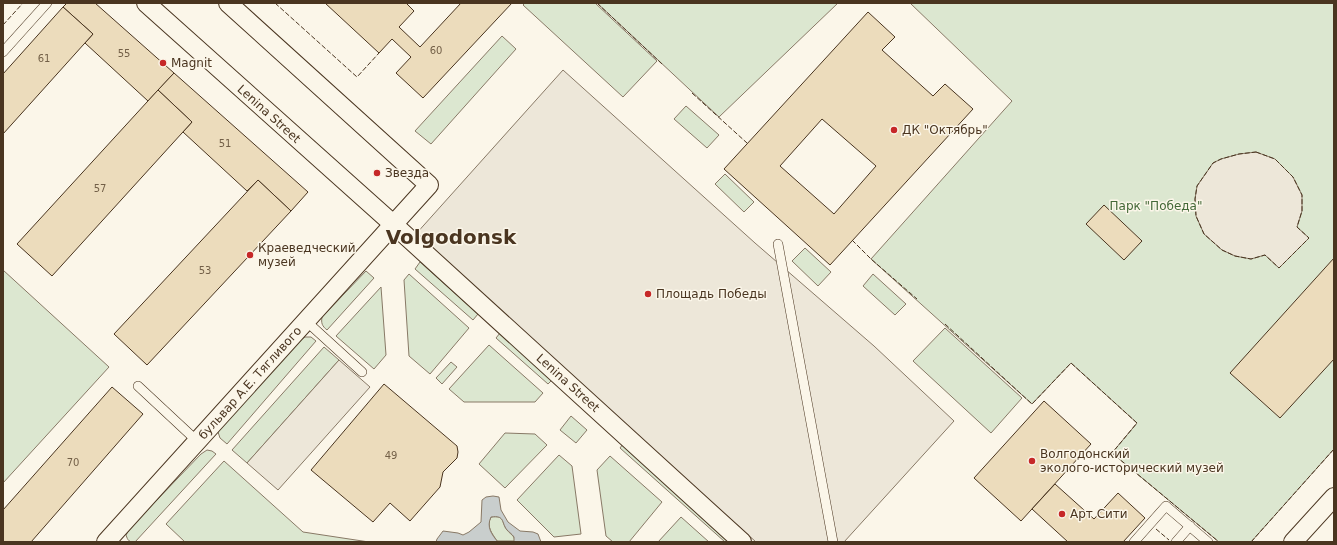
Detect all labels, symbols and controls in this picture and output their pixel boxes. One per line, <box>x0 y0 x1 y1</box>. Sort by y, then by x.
house number: 60 <box>430 45 442 56</box>
house number: 55 <box>118 48 130 59</box>
house number: 61 <box>38 53 50 64</box>
place label: Magnit <box>171 56 212 70</box>
marker: Magnit <box>158 58 168 68</box>
street label: Lenina Street <box>235 82 304 146</box>
place label: ДК "Октябрь" <box>902 123 988 137</box>
marker: ДК "Октябрь" <box>889 125 899 135</box>
house number: 51 <box>219 138 231 149</box>
place label: Звезда <box>385 166 429 180</box>
marker: Звезда <box>372 168 382 178</box>
house number: 57 <box>94 183 106 194</box>
park label: Парк "Победа" <box>1110 199 1202 213</box>
district label: Volgodonsk <box>386 225 517 249</box>
place label: Краеведческий музей <box>258 241 356 269</box>
marker: Краеведческий музей <box>245 250 255 260</box>
house number: 53 <box>199 265 211 276</box>
place label: Площадь Победы <box>656 287 767 301</box>
marker: Площадь Победы <box>643 289 653 299</box>
street label: бульвар А.Е. Тягливого <box>196 324 304 442</box>
street label: Lenina Street <box>534 351 603 415</box>
place label: Волгодонский эколого-исторический музей <box>1040 447 1224 475</box>
house number: 49 <box>385 450 397 461</box>
marker: Волгодонский эколого-исторический музей <box>1027 456 1037 466</box>
house number: 70 <box>67 457 79 468</box>
place label: Арт Сити <box>1070 507 1128 521</box>
marker: Арт Сити <box>1057 509 1067 519</box>

